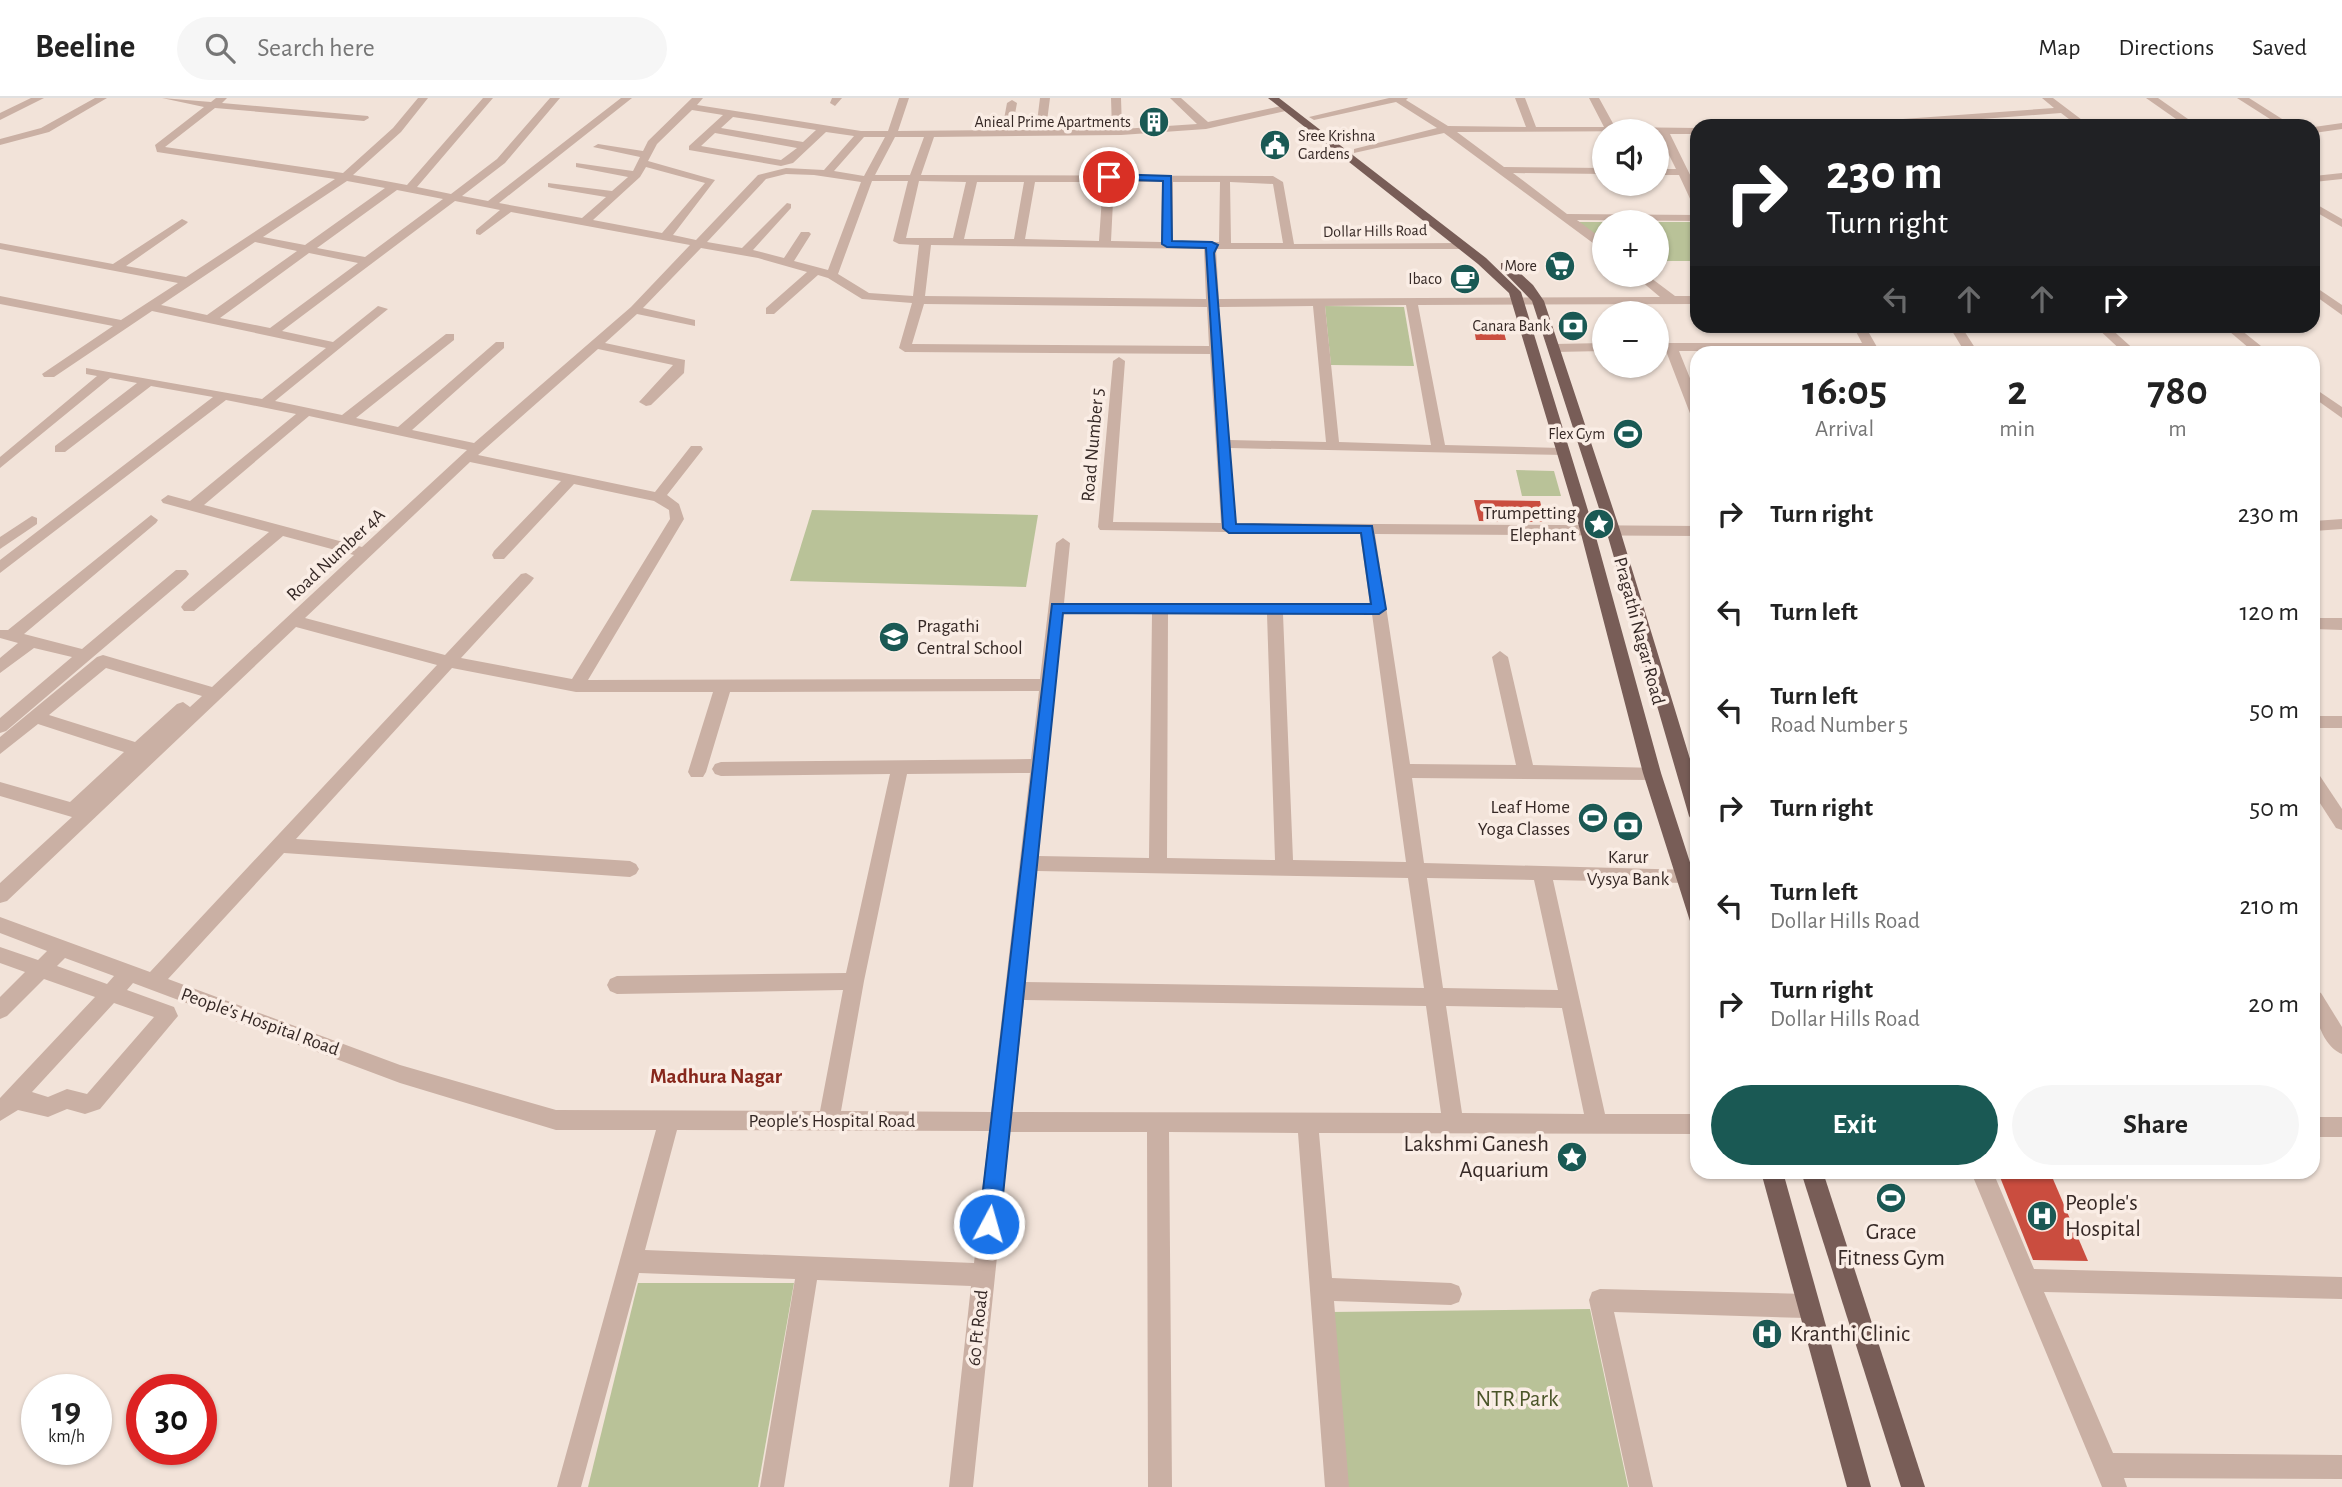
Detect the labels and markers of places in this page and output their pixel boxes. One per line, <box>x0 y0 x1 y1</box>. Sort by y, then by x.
building icon: Anieal Prime Apartments <box>1137 105 1171 139</box>
place label: Anieal Prime Apartments <box>974 114 1131 130</box>
public building icon: Sree Krishna Gardens <box>1258 128 1292 162</box>
place label: Sree Krishna Gardens <box>1298 128 1375 162</box>
pin <box>1079 147 1139 207</box>
supermarket icon: More <box>1543 249 1577 283</box>
place label: More <box>1504 258 1537 274</box>
cafe icon: Ibaco <box>1448 262 1482 296</box>
place label: Ibaco <box>1408 271 1442 287</box>
bank icon: Canara Bank <box>1556 309 1590 343</box>
place label: Canara Bank <box>1473 318 1551 334</box>
sports icon: Flex Gym <box>1611 417 1645 451</box>
place label: Flex Gym <box>1548 426 1605 443</box>
place label: Trumpetting Elephant <box>1483 504 1577 545</box>
place icon: Trumpetting Elephant <box>1582 507 1616 541</box>
place label: Pragathi Central School <box>917 617 1023 658</box>
school or university icon: Pragathi Central School <box>877 620 911 654</box>
place label: Leaf Home Yoga Classes <box>1478 798 1570 839</box>
sports icon: Leaf Home Yoga Classes <box>1576 801 1610 835</box>
bank icon: Karur Vysya Bank <box>1611 809 1645 843</box>
place label: Karur Vysya Bank <box>1587 848 1670 889</box>
place label: Lakshmi Ganesh Aquarium <box>1403 1133 1549 1182</box>
place icon: Lakshmi Ganesh Aquarium <box>1555 1140 1589 1174</box>
sports icon: Grace Fitness Gym <box>1874 1181 1908 1215</box>
place label: People's Hospital <box>2065 1192 2141 1241</box>
hospital icon: People's Hospital <box>2025 1199 2059 1233</box>
place label: Grace Fitness Gym <box>1837 1221 1945 1270</box>
hospital icon: Kranthi Clinic <box>1750 1317 1784 1351</box>
place label: Kranthi Clinic <box>1790 1323 1910 1346</box>

